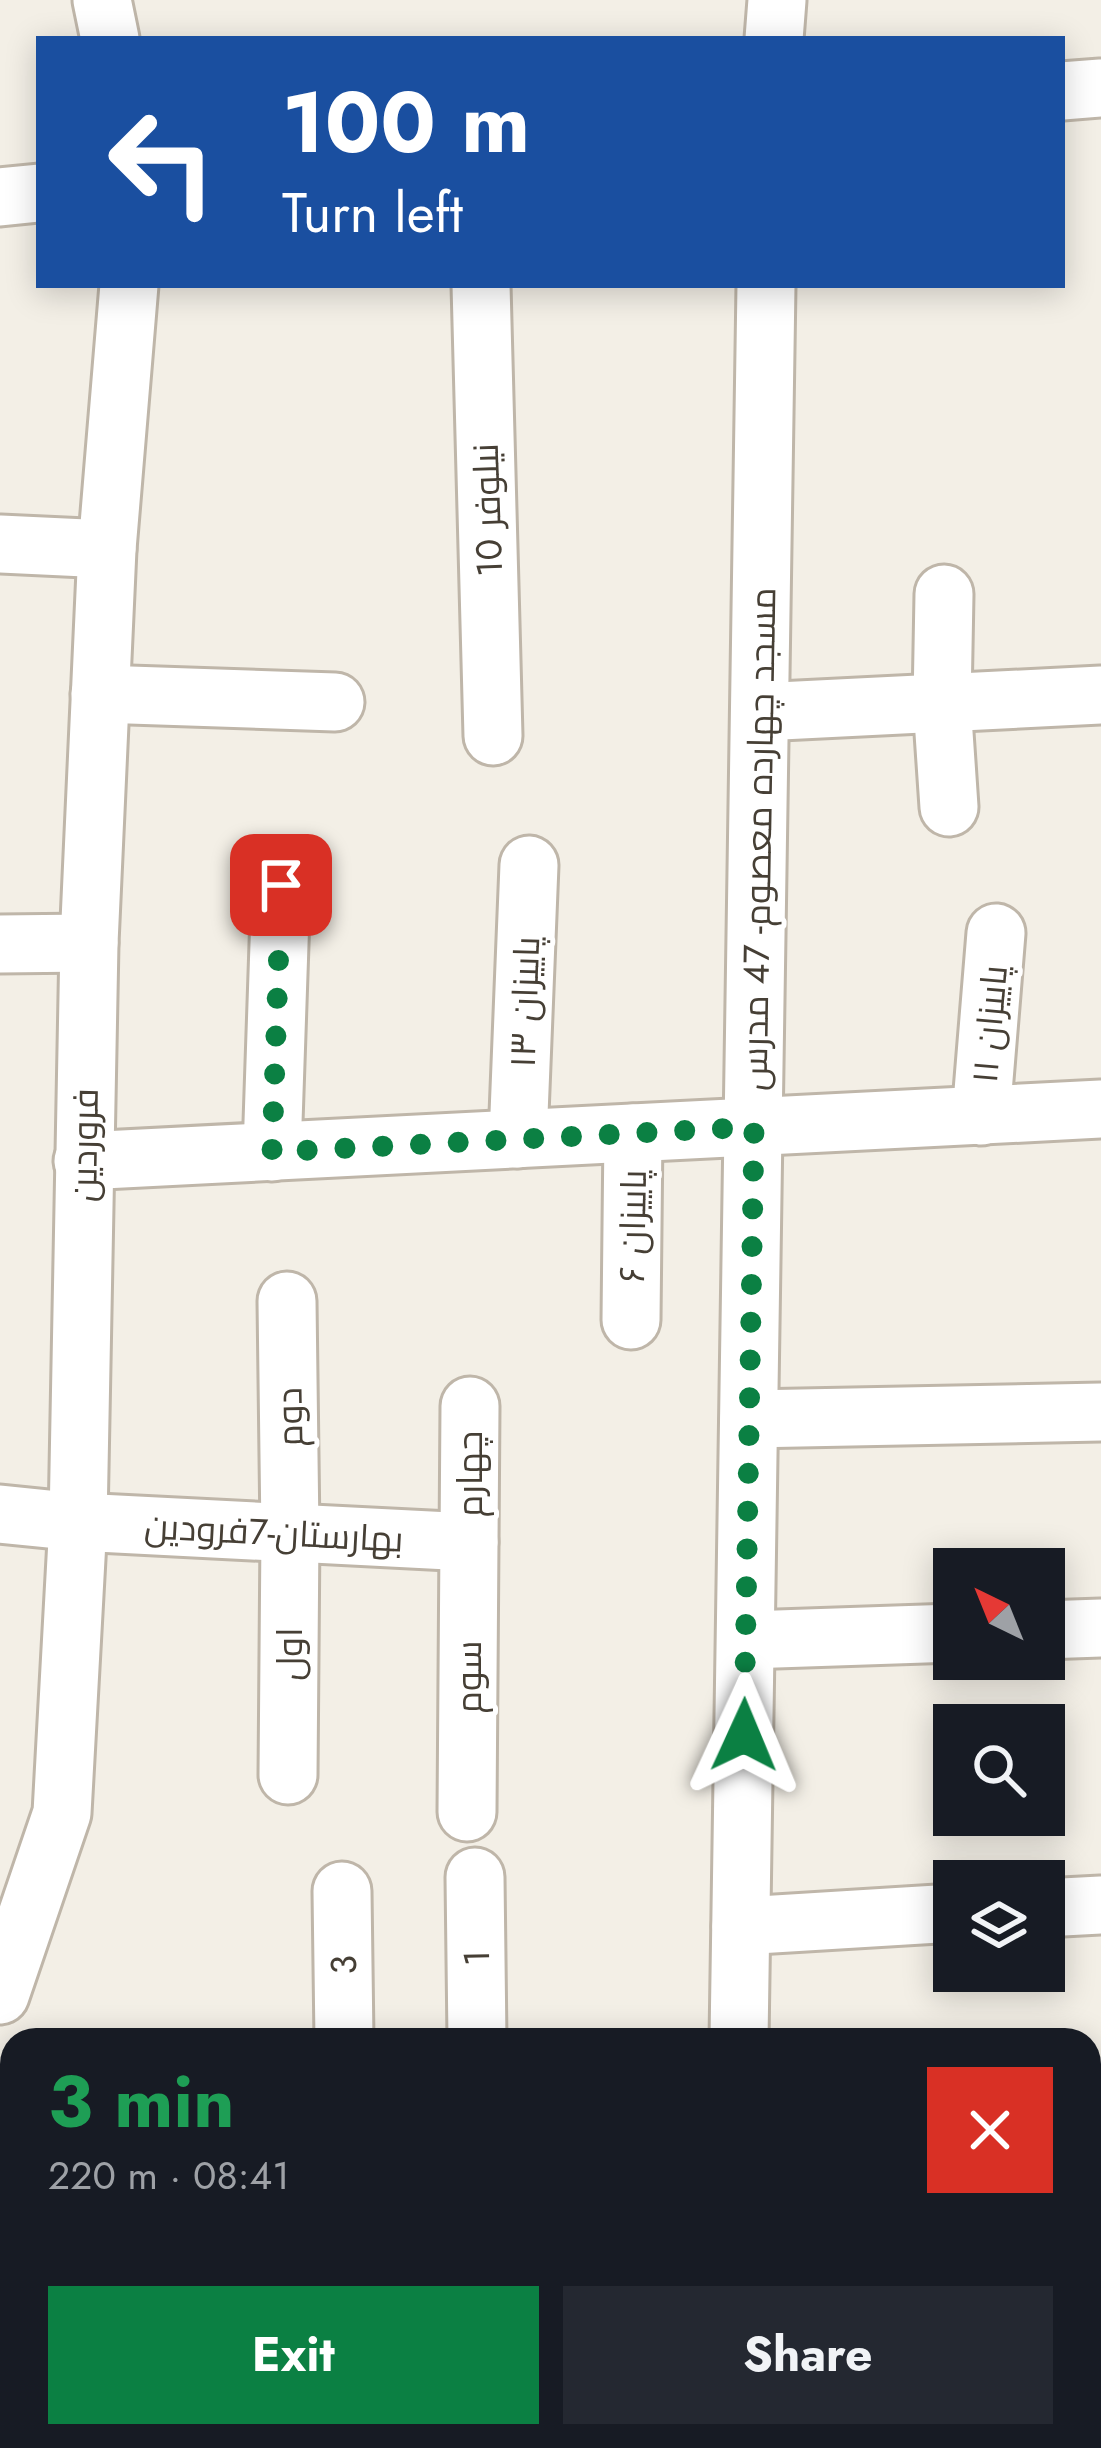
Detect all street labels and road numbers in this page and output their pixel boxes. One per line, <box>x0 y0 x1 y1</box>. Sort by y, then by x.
street label: نیلوفر 10 <box>459 442 515 578</box>
street label: مسجد چهارده معصوم- 47 مدرس <box>728 587 788 1091</box>
street label: پاییزان ۱۳ <box>496 935 552 1068</box>
street label: پاییزان ۱۱ <box>958 963 1020 1085</box>
street label: فروردین <box>57 1088 111 1202</box>
street label: پاییزان ۶ <box>605 1169 659 1283</box>
street label: دوم <box>262 1387 316 1447</box>
street label: چهارم <box>443 1431 495 1517</box>
street label: بهارستان-7فرودین <box>143 1499 405 1565</box>
street label: اول <box>263 1627 315 1681</box>
street label: سوم <box>442 1640 494 1714</box>
street label: 1 <box>450 1949 502 1967</box>
street label: 3 <box>317 1955 369 1975</box>

